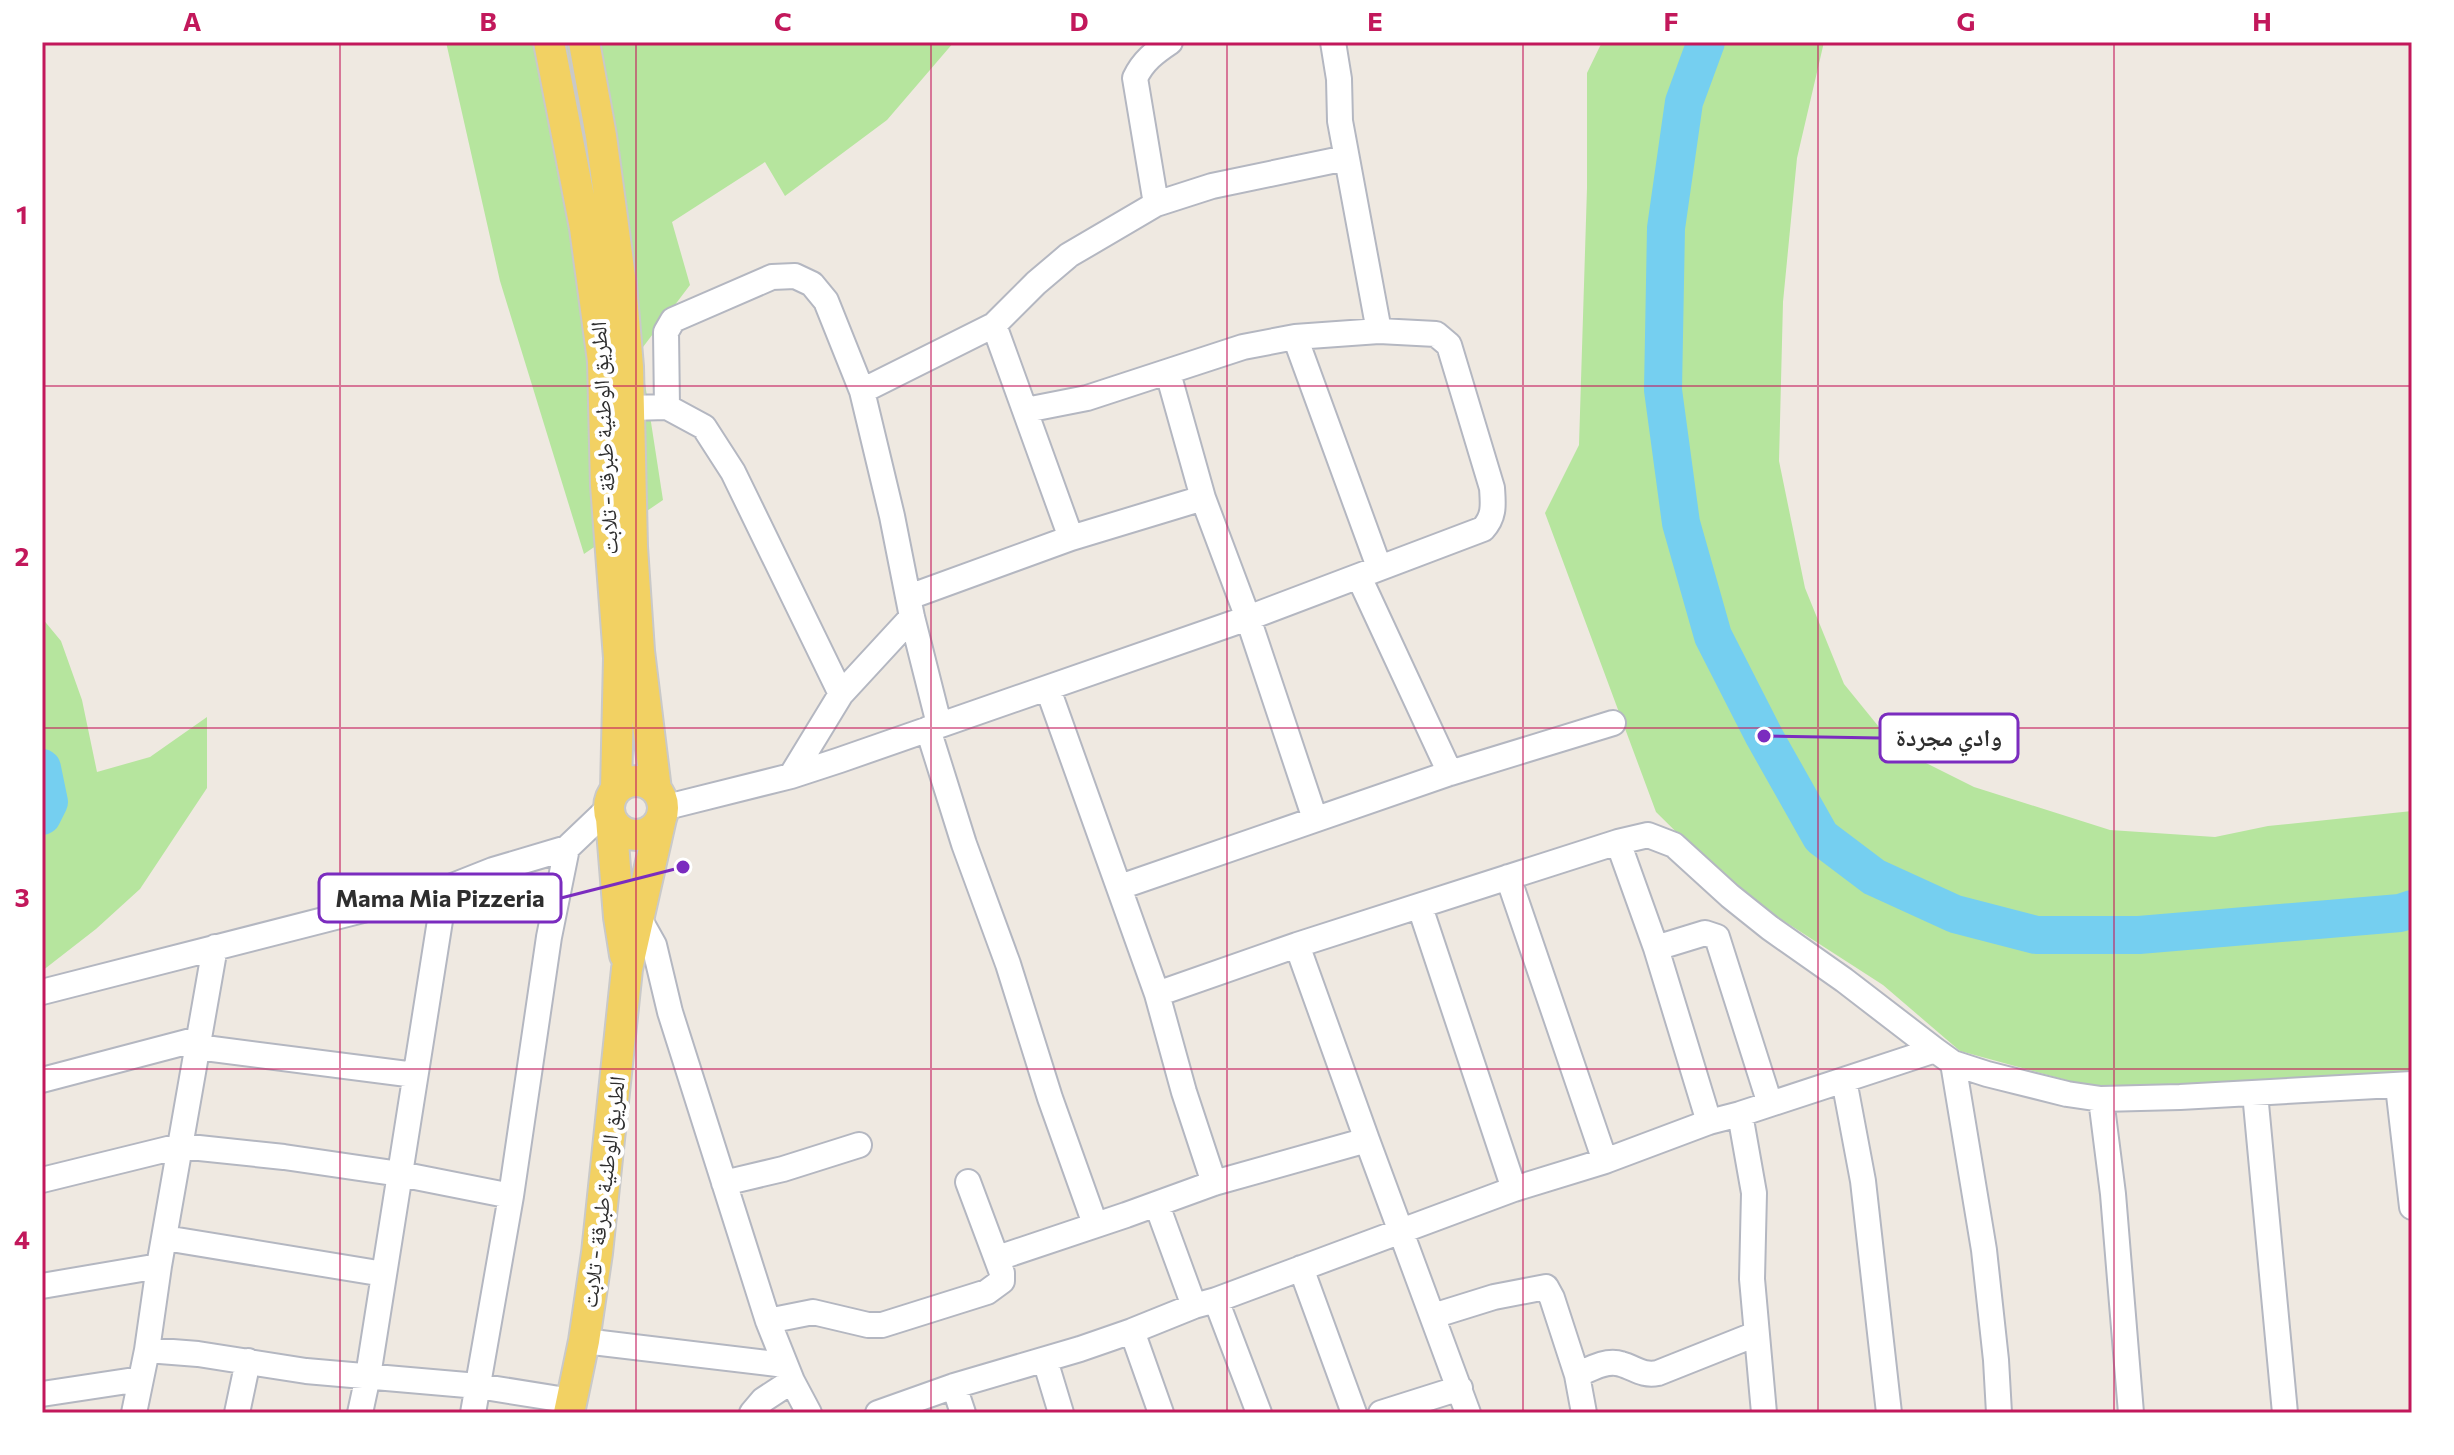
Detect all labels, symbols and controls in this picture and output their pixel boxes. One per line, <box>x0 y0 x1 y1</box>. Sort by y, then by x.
text: A <box>183 5 202 36</box>
text: B <box>479 5 497 36</box>
text: C <box>774 5 792 36</box>
text: D <box>1069 5 1089 36</box>
text: E <box>1367 5 1383 36</box>
text: F <box>1663 5 1679 36</box>
text: G <box>1957 5 1975 36</box>
text: H <box>2252 5 2272 36</box>
text: 1 <box>16 198 28 229</box>
street label: الطريق الوطنية طبرقة - تلابت <box>584 321 624 555</box>
text: 2 <box>15 540 29 571</box>
callout: وادي مجردة <box>1880 714 2018 762</box>
text: وادي مجردة <box>1896 722 2002 757</box>
callout: Mama Mia Pizzeria <box>319 874 561 922</box>
text: 3 <box>14 881 30 912</box>
text: Mama Mia Pizzeria <box>335 883 545 912</box>
street label: الطريق الوطنية طبرقة - تلابت <box>575 1074 631 1310</box>
text: 4 <box>14 1223 30 1254</box>

